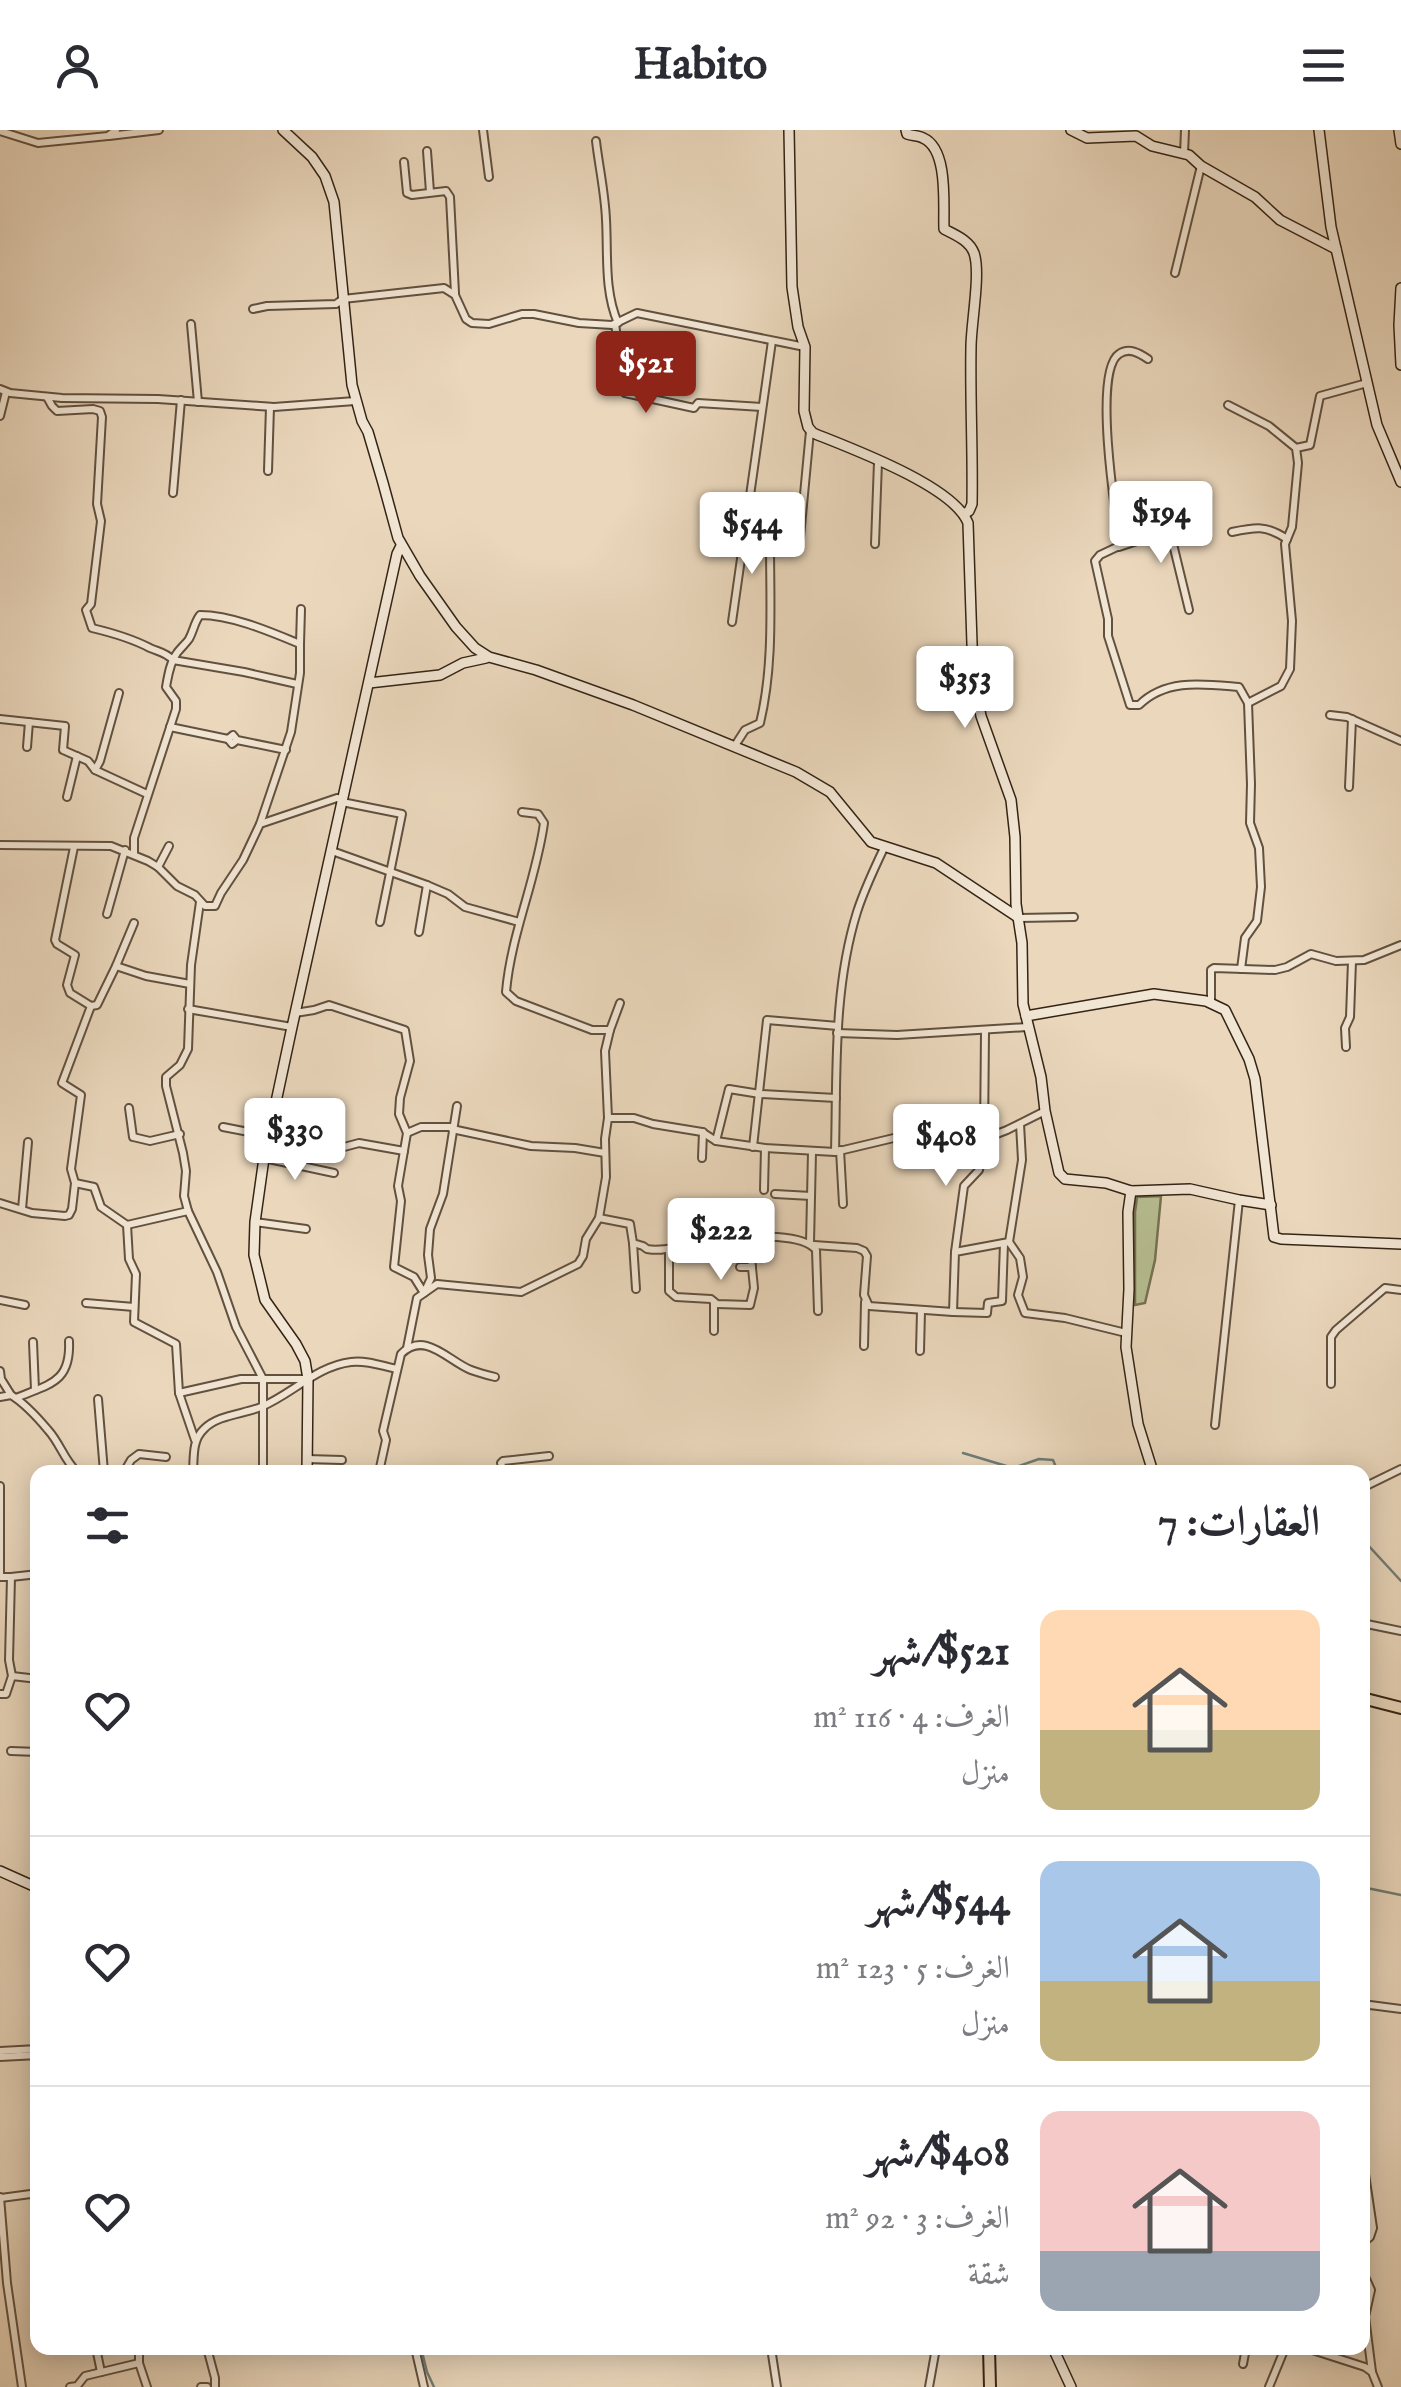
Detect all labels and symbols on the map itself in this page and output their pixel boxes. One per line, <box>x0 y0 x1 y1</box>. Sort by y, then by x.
pin: $521 <box>587 331 705 416</box>
pin: $194 <box>1102 481 1220 566</box>
pin: $544 <box>693 492 811 577</box>
pin: $353 <box>906 646 1024 731</box>
pin: $330 <box>236 1098 354 1183</box>
pin: $408 <box>887 1104 1005 1189</box>
pin: $222 <box>662 1198 780 1283</box>

